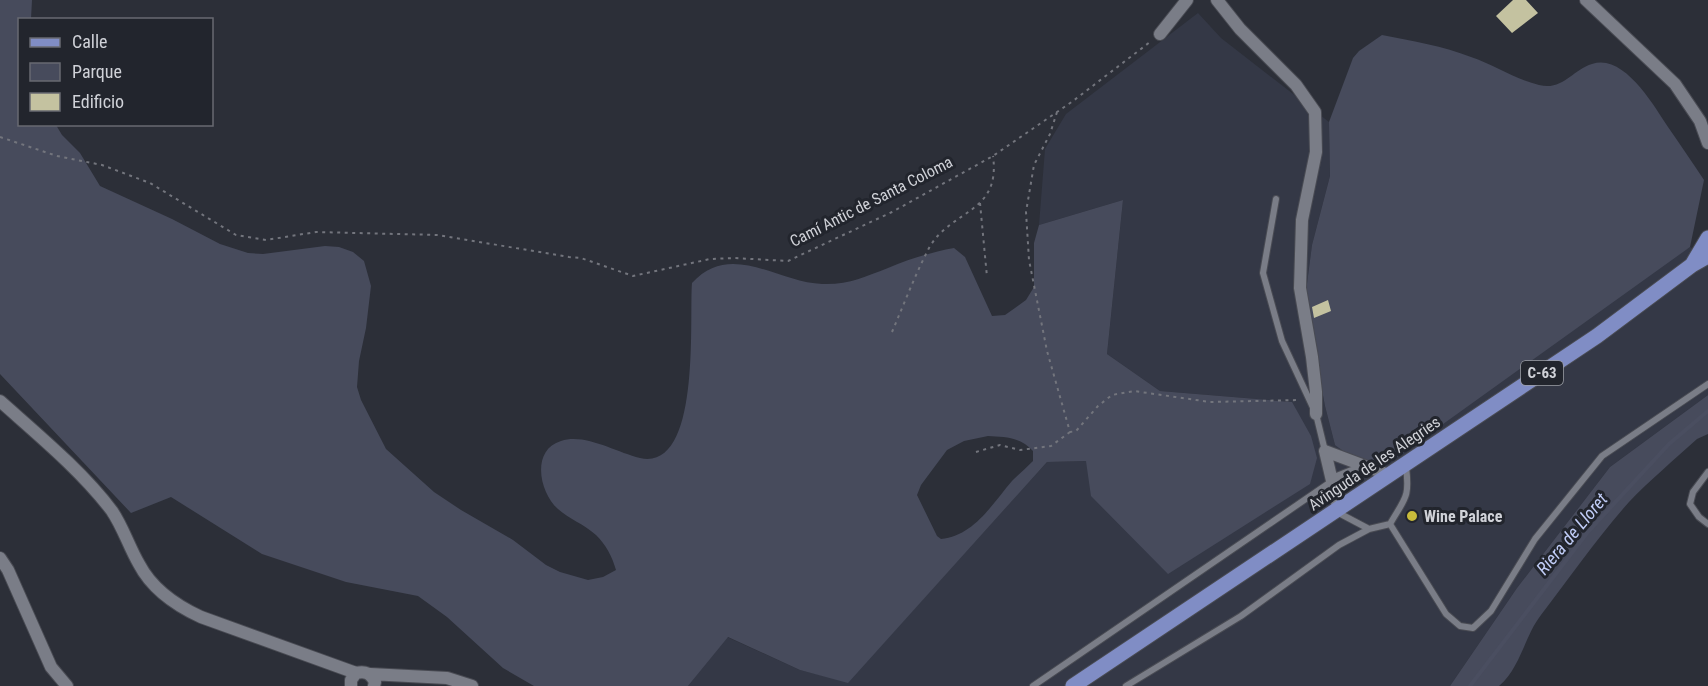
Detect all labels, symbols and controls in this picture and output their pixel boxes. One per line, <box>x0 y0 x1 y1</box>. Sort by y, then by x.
legend <box>18 18 213 126</box>
text: Calle <box>72 31 108 52</box>
text: Parque <box>72 61 122 82</box>
text: Edificio <box>72 91 124 112</box>
street label: Camí Antic de Santa Coloma <box>787 152 956 251</box>
road number: C-63 <box>1521 361 1563 385</box>
street label: Avinguda de les Alegries <box>1305 412 1444 515</box>
water label: Riera de Lloret <box>1532 488 1612 579</box>
place label: Wine Palace <box>1424 507 1503 526</box>
marker: Wine Palace <box>1405 509 1419 523</box>

